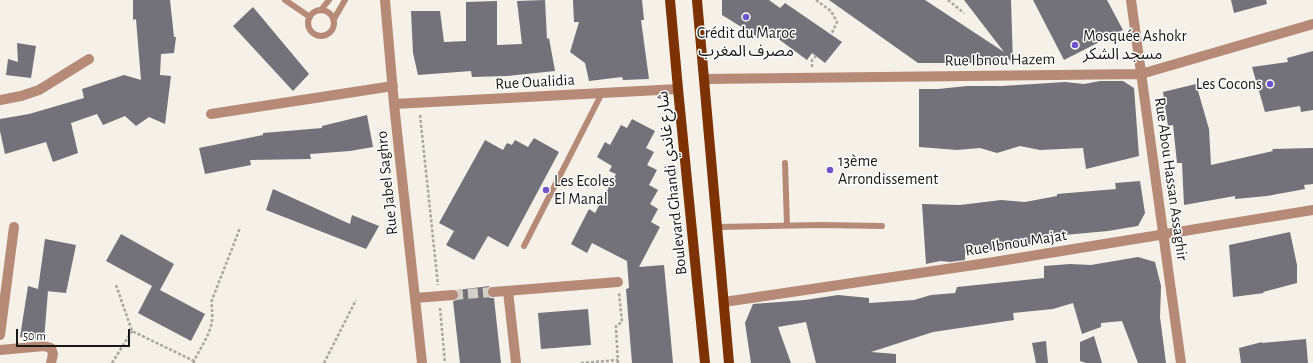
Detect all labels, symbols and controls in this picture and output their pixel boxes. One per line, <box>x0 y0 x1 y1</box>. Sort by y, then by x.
marker: Crédit du Maroc مصرف المغرب <box>741 12 751 22</box>
place label: Crédit du Maroc مصرف المغرب <box>697 23 795 61</box>
place label: Mosquée Ashokr مسجد الشكر <box>1083 26 1187 64</box>
marker: Mosquée Ashokr مسجد الشكر <box>1070 40 1080 50</box>
street label: Rue Ibnou Hazem <box>945 49 1055 71</box>
street label: Rue Oualidia <box>495 70 575 94</box>
place label: Les Cocons <box>1196 74 1262 94</box>
marker: Les Cocons <box>1265 79 1275 89</box>
street label: Boulevard Ghandi شارع غاندي <box>653 90 691 276</box>
street label: Rue Abou Hassan Assaghir <box>1150 96 1192 262</box>
street label: Rue Jabel Saghro <box>372 130 402 236</box>
place label: 13ème Arrondissement <box>838 151 938 189</box>
marker: 13ème Arrondissement <box>825 165 835 175</box>
place label: Les Ecoles El Manal <box>554 171 615 209</box>
marker: Les Ecoles El Manal <box>541 185 551 195</box>
street label: Rue Ibnou Majat <box>964 225 1068 261</box>
scale bar <box>18 321 132 347</box>
text: 50 m <box>23 330 46 342</box>

